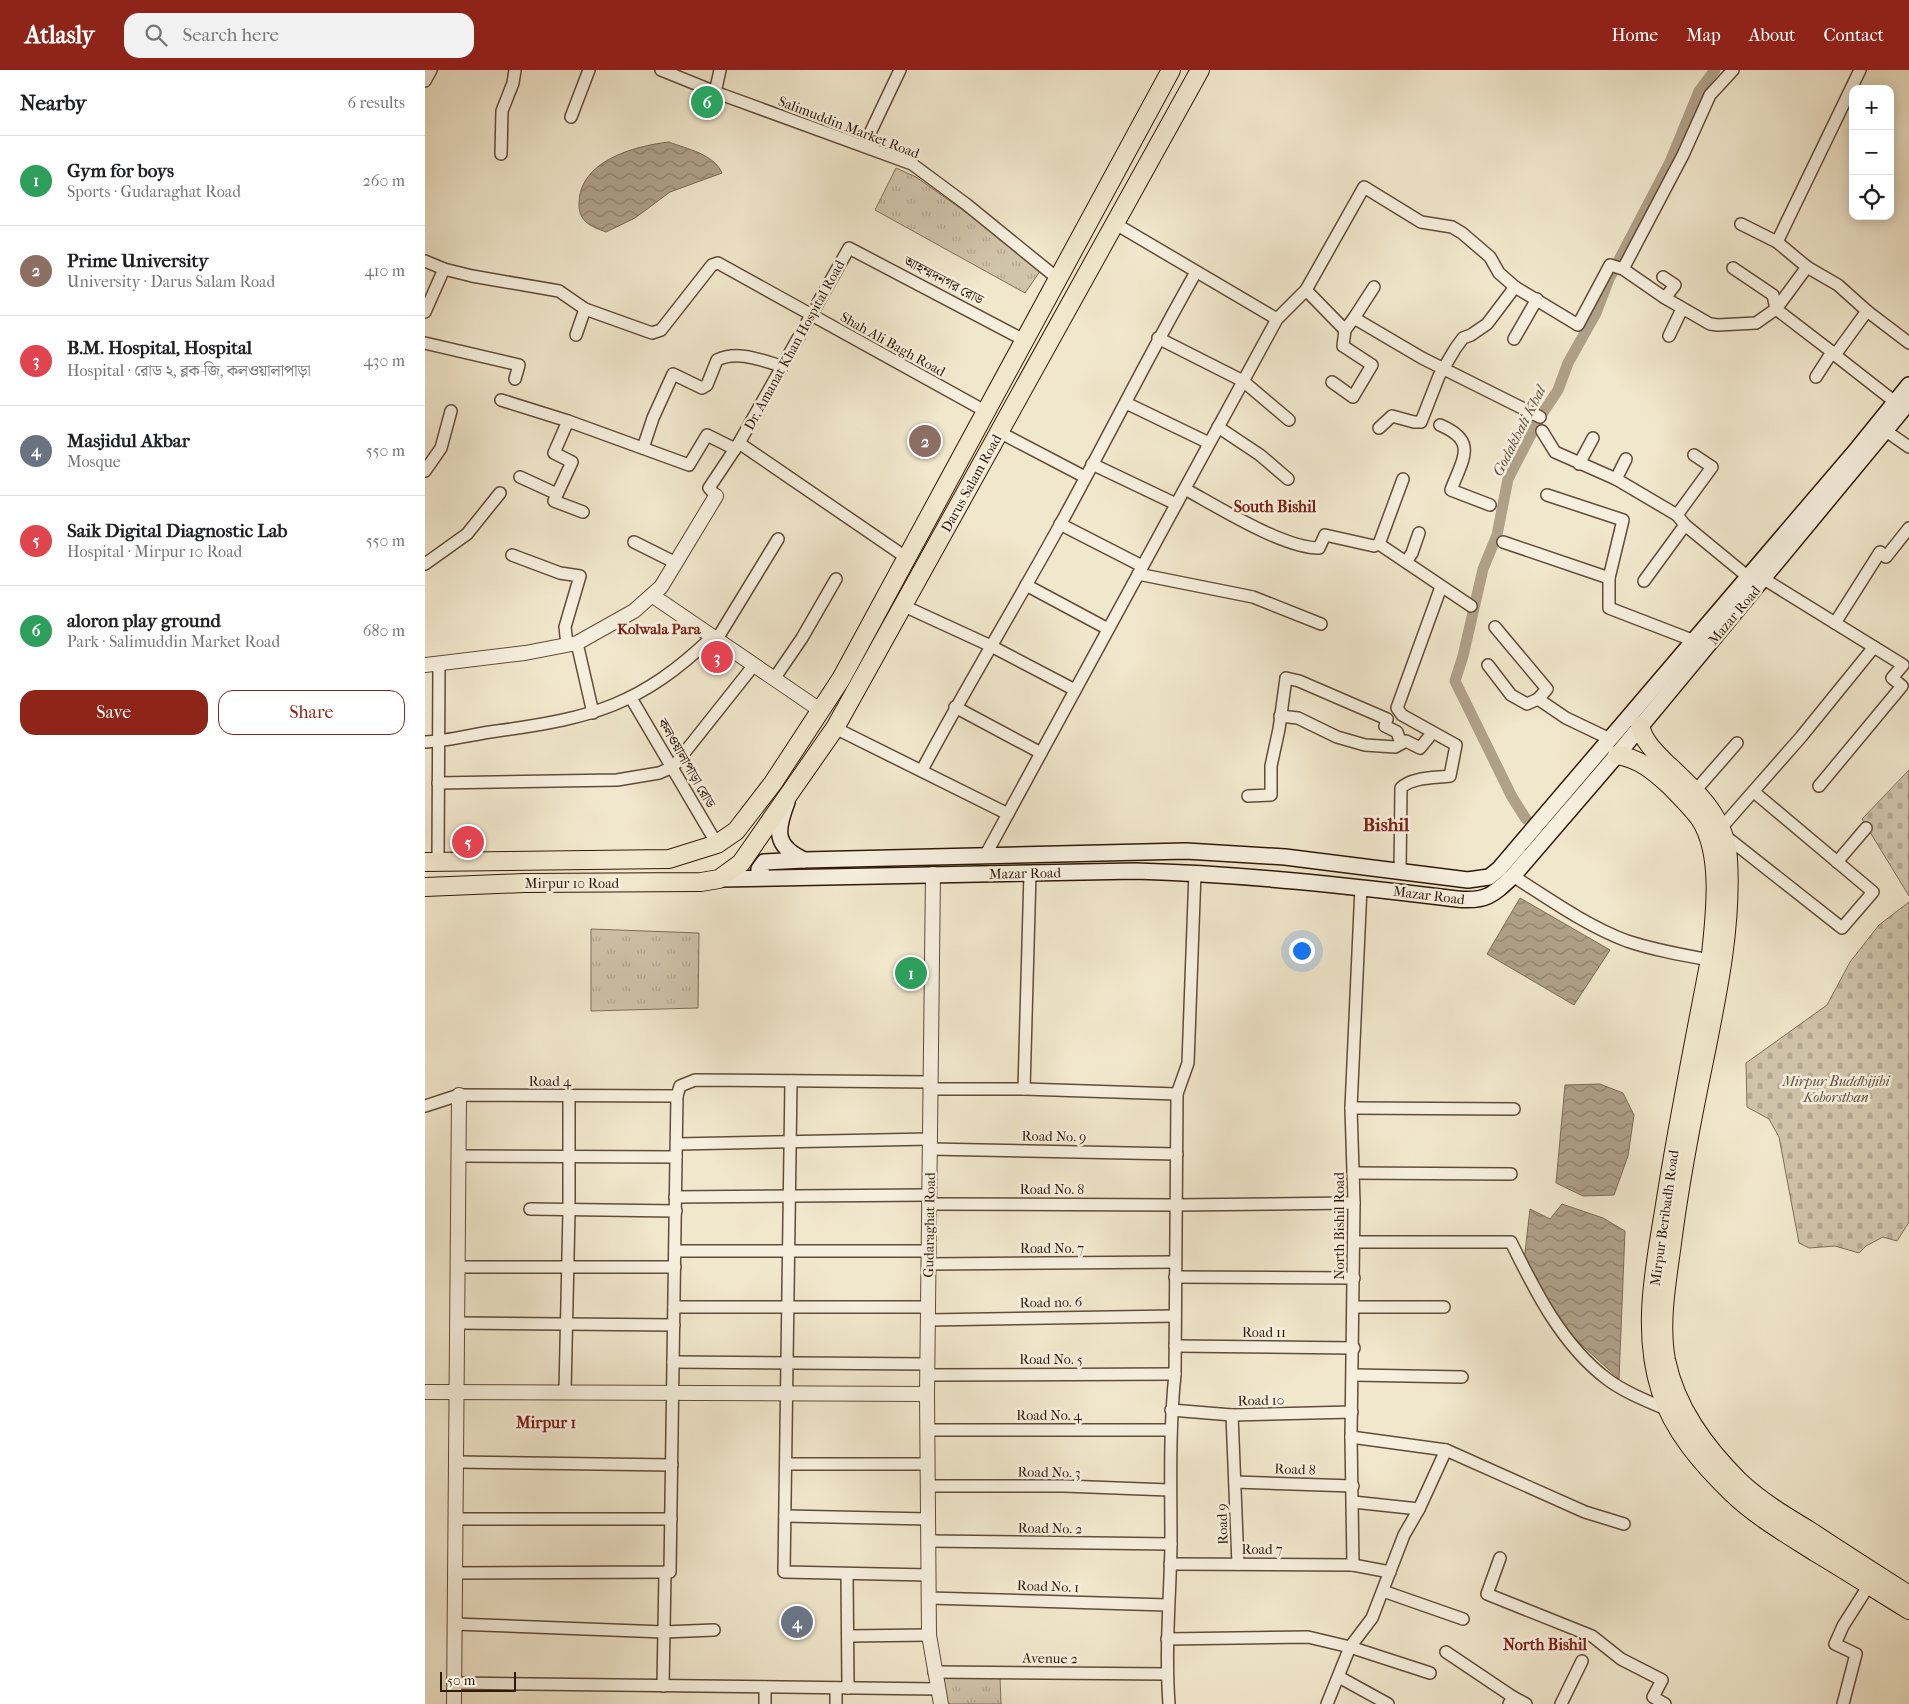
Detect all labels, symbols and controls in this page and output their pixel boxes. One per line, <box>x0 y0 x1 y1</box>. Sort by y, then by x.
search box <box>124 13 474 58</box>
text: Atlasly <box>25 21 94 49</box>
icon: search <box>142 21 170 49</box>
text: Search here <box>182 24 279 46</box>
text: Home <box>1611 25 1658 46</box>
text: Map <box>1686 25 1721 46</box>
text: About <box>1749 25 1795 46</box>
text: Contact <box>1823 25 1884 46</box>
pin: 6 <box>691 83 723 121</box>
map controls <box>1849 85 1894 220</box>
button: + <box>1849 85 1894 130</box>
text: Nearby <box>20 91 86 115</box>
text: 6 results <box>347 93 405 112</box>
street label: Salimuddin Market Road <box>776 93 922 162</box>
button: − <box>1849 130 1894 175</box>
text: Gym for boys <box>67 160 174 182</box>
text: 1 <box>33 171 39 190</box>
text: 260 m <box>363 171 405 190</box>
button: locate <box>1849 175 1894 220</box>
text: Sports · Gudaraghat Road <box>67 182 241 201</box>
text: Prime University <box>67 250 208 272</box>
street label: আহম্মদনগর রোড <box>900 252 988 309</box>
street label: Dr. Amanat Khan Hospital Road <box>741 257 849 433</box>
text: 2 <box>32 261 40 280</box>
text: 410 m <box>364 261 405 280</box>
text: University · Darus Salam Road <box>67 272 275 291</box>
street label: Shah Ali Bagh Road <box>837 308 949 381</box>
text: B.M. Hospital, Hospital <box>67 337 252 359</box>
text: 3 <box>33 351 39 370</box>
text: 430 m <box>363 351 405 370</box>
text: Hospital · রোড ২, ব্লক-জি, কলওয়ালাপাড়া <box>67 361 311 380</box>
water label: Godakhali Khal <box>1489 381 1551 479</box>
pin: 2 <box>909 422 941 460</box>
text: Masjidul Akbar <box>67 430 190 452</box>
street label: Darus Salam Road <box>938 431 1006 535</box>
text: 4 <box>31 441 41 460</box>
text: 550 m <box>366 441 405 460</box>
text: Mosque <box>67 452 121 471</box>
district label: South Bishil <box>1234 497 1317 516</box>
text: Saik Digital Diagnostic Lab <box>67 520 287 542</box>
text: 5 <box>33 531 39 550</box>
text: 550 m <box>366 531 405 550</box>
text: Hospital · Mirpur 10 Road <box>67 542 242 561</box>
street label: Mazar Road <box>1705 582 1764 648</box>
text: aloron play ground <box>67 610 221 632</box>
district label: Kolwala Para <box>617 620 702 638</box>
text: 6 <box>32 621 40 640</box>
text: 680 m <box>363 621 405 640</box>
text: Park · Salimuddin Market Road <box>67 632 280 651</box>
pin: 3 <box>701 638 733 676</box>
button: Save <box>20 690 208 735</box>
button: Share <box>218 690 405 735</box>
street label: কলওয়ালাপাড়া রোড <box>654 715 720 812</box>
district label: Bishil <box>1363 814 1410 836</box>
pin: 5 <box>452 823 484 861</box>
street label: Mazar Road <box>989 864 1062 883</box>
street label: Mirpur 10 Road <box>525 875 620 892</box>
street label: Mazar Road <box>1392 883 1466 908</box>
your location <box>1289 938 1315 964</box>
pin: 1 <box>895 954 927 992</box>
street label: Road 4 <box>529 1073 572 1090</box>
park label: Mirpur Buddhijibi Koborsthan <box>1782 1073 1890 1106</box>
street label: Road No. 9 <box>1022 1127 1086 1146</box>
street label: Mirpur Beribadh Road <box>1647 1149 1683 1287</box>
street label: Gudaraghat Road <box>920 1172 939 1278</box>
street label: North Bishil Road <box>1331 1172 1348 1280</box>
street label: Road No. 8 <box>1020 1181 1084 1198</box>
street label: Road No. 7 <box>1020 1240 1084 1257</box>
street label: Road no. 6 <box>1020 1293 1083 1312</box>
street label: Road 11 <box>1242 1324 1286 1341</box>
street label: Road No. 5 <box>1019 1351 1083 1368</box>
street label: Road 10 <box>1237 1392 1285 1409</box>
street label: Road No. 4 <box>1016 1407 1083 1424</box>
district label: Mirpur 1 <box>515 1413 576 1433</box>
street label: Road 8 <box>1274 1460 1316 1479</box>
street label: Road No. 3 <box>1017 1463 1081 1482</box>
street label: Road 9 <box>1213 1503 1232 1545</box>
street label: Road No. 2 <box>1018 1519 1082 1538</box>
street label: Road 7 <box>1242 1541 1283 1558</box>
street label: Road No. 1 <box>1017 1577 1079 1596</box>
pin: 4 <box>781 1603 813 1641</box>
district label: North Bishil <box>1503 1635 1588 1654</box>
street label: Avenue 2 <box>1021 1650 1078 1667</box>
scale bar <box>440 1669 516 1692</box>
text: 50 m <box>447 1672 475 1689</box>

